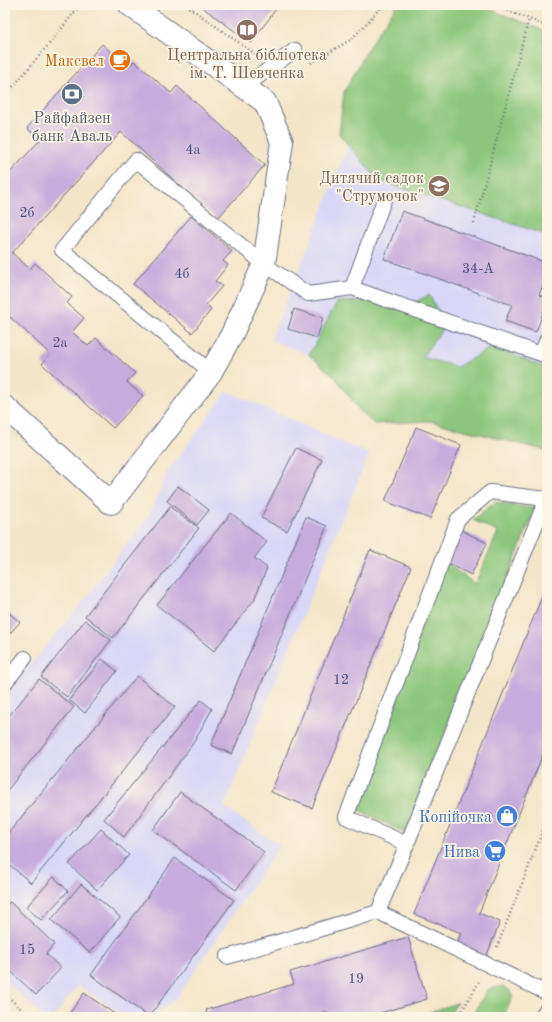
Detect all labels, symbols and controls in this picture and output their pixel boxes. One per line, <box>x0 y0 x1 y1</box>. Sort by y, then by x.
library icon: Центральна бібліотека ім. Т. Шевченка <box>234 17 260 43</box>
cafe icon: Максвел <box>107 47 133 73</box>
place label: Центральна бібліотека ім. Т. Шевченка <box>167 48 327 82</box>
place label: Максвел <box>45 54 104 70</box>
bank icon: Райфайзен банк Аваль <box>59 81 85 107</box>
place label: Райфайзен банк Аваль <box>32 111 112 145</box>
house number: 4а <box>185 143 201 157</box>
place label: Дитячий садок "Струмочок" <box>319 171 424 205</box>
school or university icon: Дитячий садок "Струмочок" <box>426 173 452 199</box>
house number: 2б <box>19 206 35 220</box>
house number: 34-А <box>462 262 494 276</box>
house number: 4б <box>174 267 190 281</box>
house number: 2а <box>52 336 68 350</box>
house number: 12 <box>333 673 349 687</box>
shop icon: Копійочка <box>494 803 520 829</box>
place label: Копійочка <box>419 810 492 826</box>
supermarket icon: Нива <box>482 838 508 864</box>
place label: Нива <box>443 845 480 861</box>
house number: 15 <box>19 943 35 957</box>
house number: 19 <box>348 972 364 986</box>

